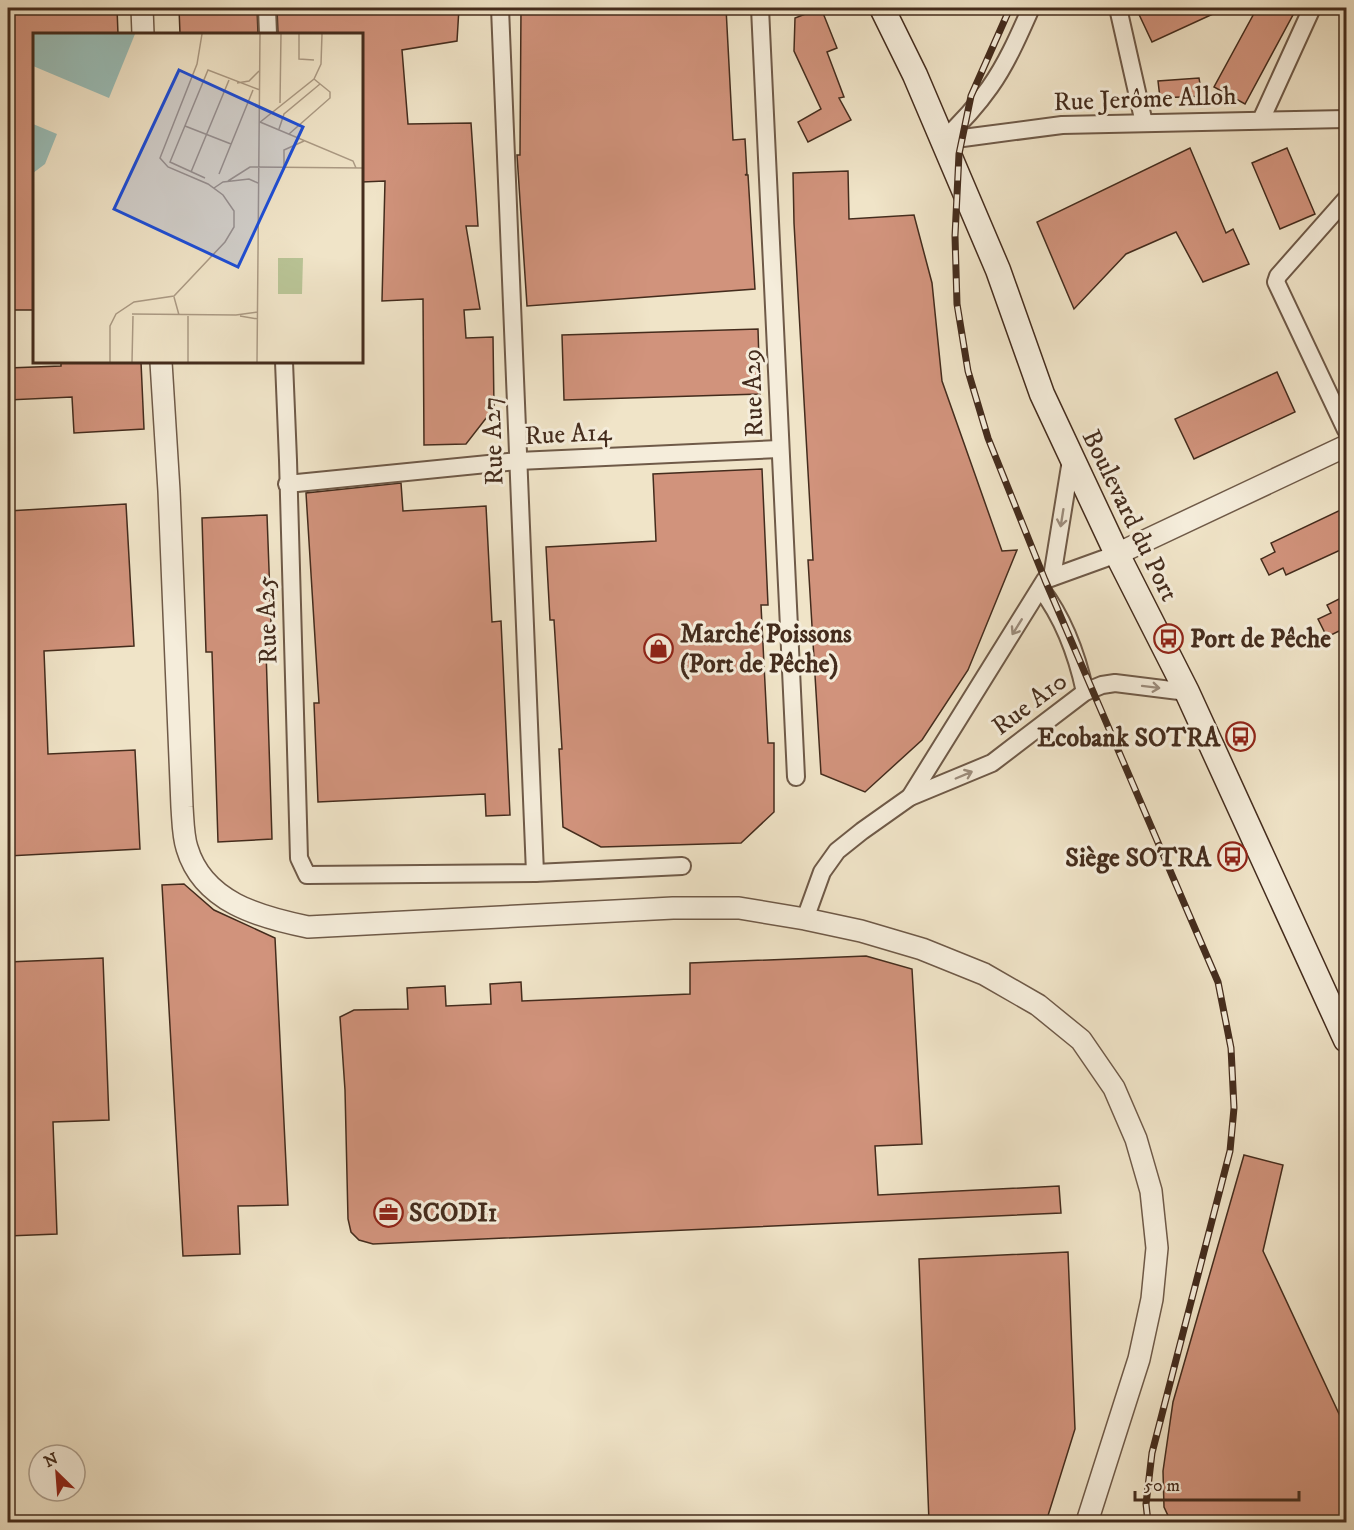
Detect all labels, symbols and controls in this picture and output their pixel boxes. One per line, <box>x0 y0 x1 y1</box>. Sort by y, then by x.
inset map <box>33 33 363 363</box>
street label: Rue Jerôme Alloh <box>1053 80 1238 119</box>
street label: Rue A29 <box>735 348 772 438</box>
street label: Rue A27 <box>475 396 512 486</box>
street label: Rue A14 <box>524 416 614 453</box>
street label: Boulevard du Port <box>1074 424 1185 607</box>
one-way arrow <box>1057 507 1068 527</box>
street label: Rue A25 <box>249 575 286 665</box>
place label: Marché Poissons (Port de Pêche) <box>680 618 852 681</box>
one-way arrow <box>1011 618 1023 634</box>
bus stop icon: Port de Pêche <box>1153 622 1185 654</box>
place label: Port de Pêche <box>1190 623 1331 656</box>
shop icon: Marché Poissons (Port de Pêche) <box>643 632 675 664</box>
street label: Rue A10 <box>986 665 1074 743</box>
one-way arrow <box>1140 682 1160 693</box>
bus stop icon: Ecobank SOTRA <box>1225 721 1257 753</box>
place label: Ecobank SOTRA <box>1037 722 1221 755</box>
one-way arrow <box>955 769 973 780</box>
bus stop icon: Siège SOTRA <box>1216 841 1248 873</box>
place label: Siège SOTRA <box>1065 842 1212 875</box>
office icon: SCODI1 <box>372 1196 404 1228</box>
place label: SCODI1 <box>409 1197 497 1230</box>
north arrow <box>27 1443 87 1503</box>
text: N <box>41 1448 61 1472</box>
scale bar <box>1135 1464 1298 1502</box>
text: 50 m <box>1144 1475 1180 1497</box>

